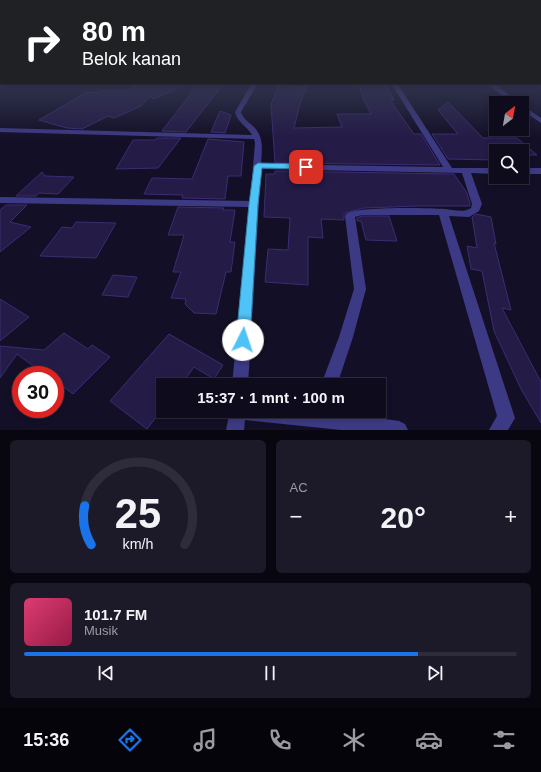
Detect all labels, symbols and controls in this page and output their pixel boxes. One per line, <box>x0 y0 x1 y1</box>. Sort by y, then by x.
icon: right <box>16 16 68 68</box>
text: 80 m <box>82 16 146 47</box>
text: Belok kanan <box>82 49 181 69</box>
north arrow <box>489 96 529 136</box>
map controls <box>489 96 529 184</box>
button: search <box>489 144 529 184</box>
pin <box>289 150 323 184</box>
icon: arrive <box>295 156 317 178</box>
position arrow <box>222 319 264 361</box>
speed limit sign: 30 <box>12 366 64 418</box>
text: 15:37 · 1 mnt · 100 m <box>197 389 345 406</box>
text: AC <box>290 480 308 495</box>
text: 25 <box>115 489 161 536</box>
text: 20° <box>381 501 426 534</box>
text: − <box>290 504 302 529</box>
text: + <box>504 504 517 529</box>
text: km/h <box>122 535 153 551</box>
text: 101.7 FM <box>84 606 147 623</box>
text: Musik <box>84 623 118 638</box>
icon: previous <box>95 662 117 684</box>
icon: pause <box>259 662 281 684</box>
icon: next <box>424 662 446 684</box>
icon: directions <box>116 726 144 754</box>
icon: music <box>191 726 219 754</box>
icon: phone <box>266 726 294 754</box>
icon: climate <box>340 726 368 754</box>
icon: car <box>415 726 443 754</box>
icon: filters <box>490 726 518 754</box>
text: 15:36 <box>23 730 69 750</box>

